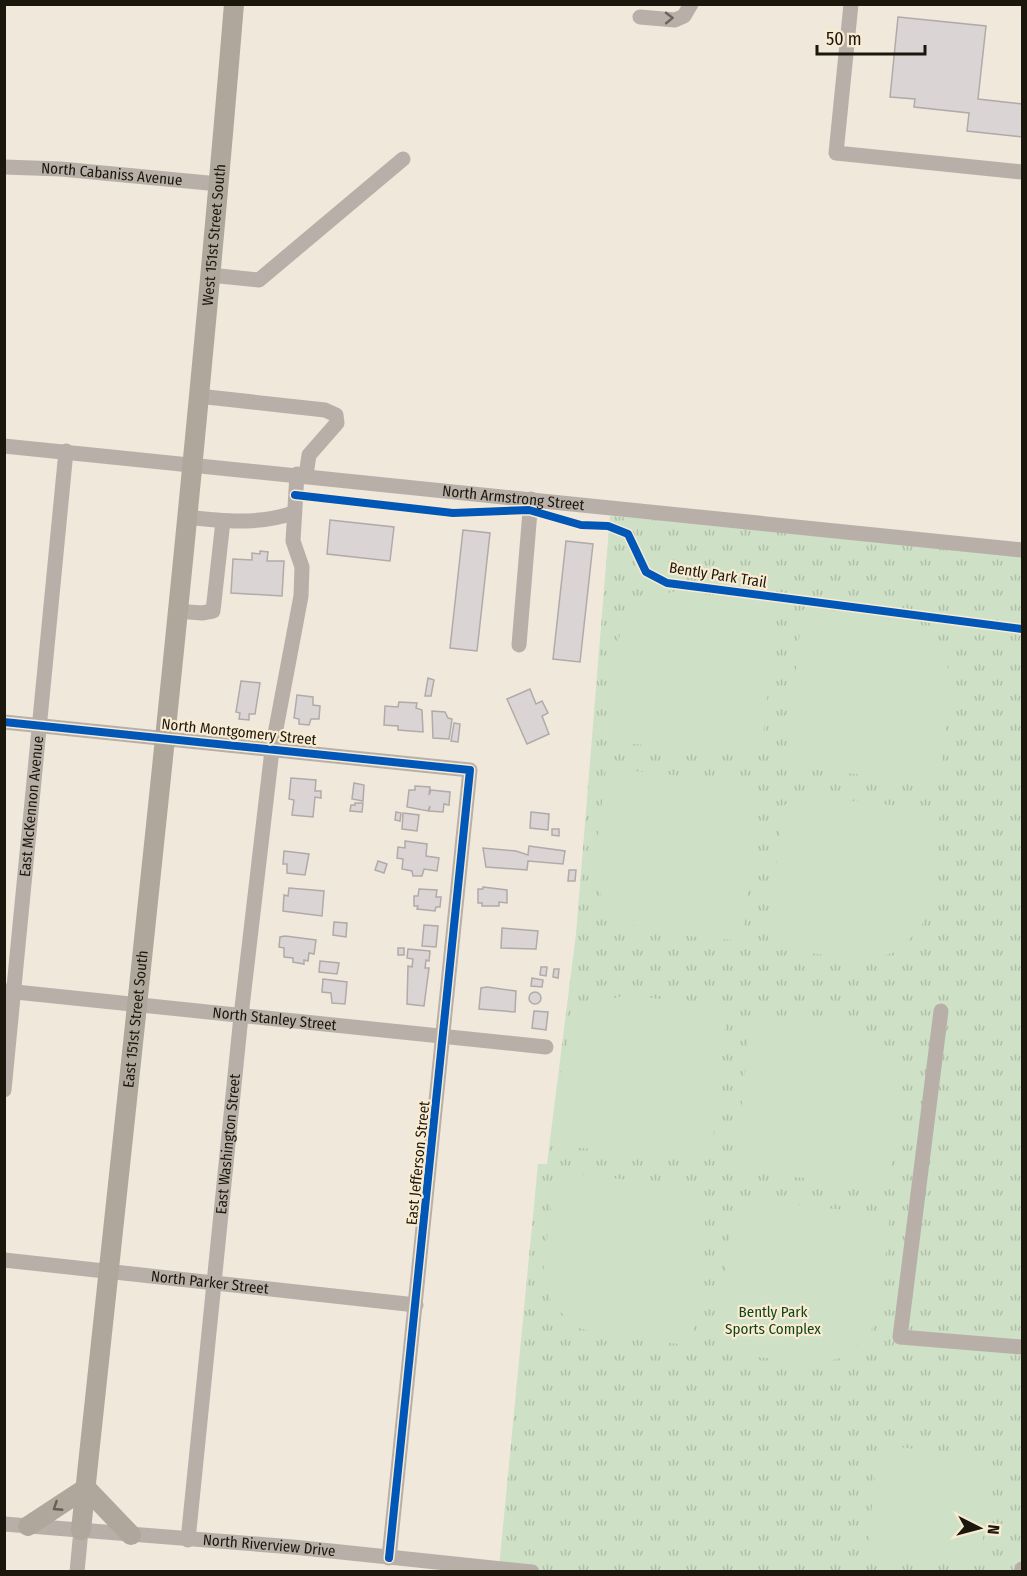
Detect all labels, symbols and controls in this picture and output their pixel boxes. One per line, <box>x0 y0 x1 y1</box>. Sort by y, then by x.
one-way arrow <box>665 12 674 25</box>
scale bar <box>817 18 925 56</box>
text: 50 m <box>826 28 862 50</box>
street label: North Cabaniss Avenue <box>41 159 183 189</box>
street label: West 151st Street South <box>199 163 229 307</box>
street label: North Armstrong Street <box>441 482 585 514</box>
street label: Bently Park Trail <box>668 558 768 592</box>
street label: North Montgomery Street <box>161 715 317 749</box>
street label: East McKennon Avenue <box>16 735 47 878</box>
street label: East 151st Street South <box>119 949 152 1089</box>
street label: North Stanley Street <box>212 1003 338 1034</box>
street label: East Washington Street <box>212 1073 244 1215</box>
street label: East Jefferson Street <box>403 1100 433 1226</box>
street label: North Parker Street <box>150 1267 270 1298</box>
park label: Bently Park Sports Complex <box>725 1303 821 1338</box>
north arrow <box>949 1498 1009 1558</box>
one-way arrow <box>53 1500 63 1512</box>
text: N <box>983 1524 1003 1535</box>
street label: North Riverview Drive <box>202 1531 336 1560</box>

